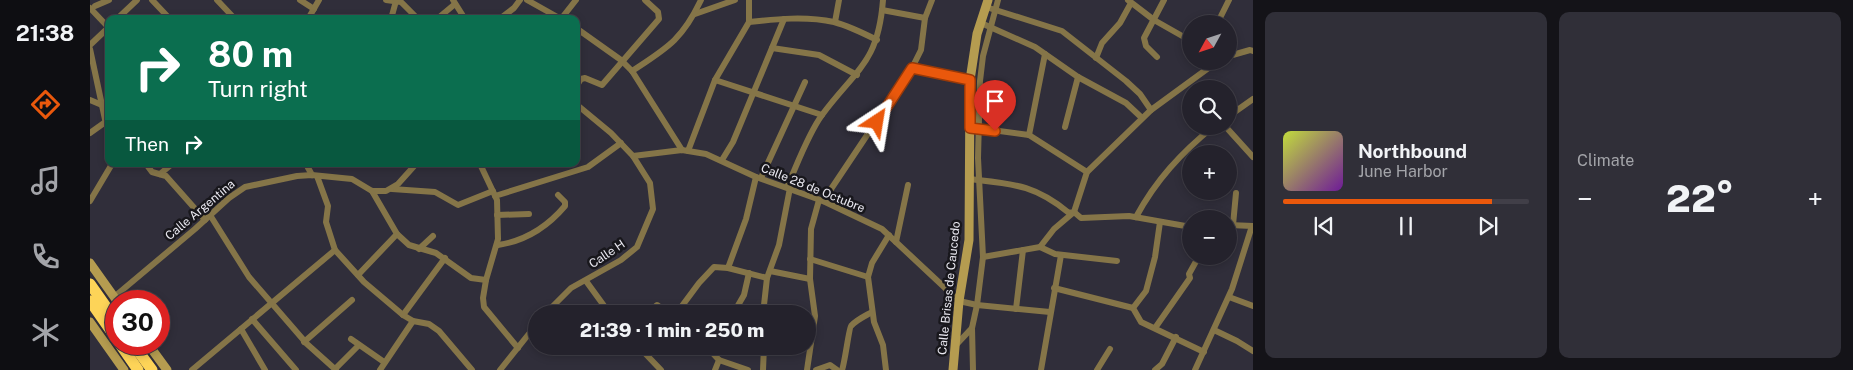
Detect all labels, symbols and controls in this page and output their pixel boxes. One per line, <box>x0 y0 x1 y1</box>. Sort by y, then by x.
north arrow <box>1182 15 1238 70</box>
map controls <box>1182 15 1237 265</box>
text: 21:38 <box>16 20 74 46</box>
text: 80 m <box>208 34 293 75</box>
icon: right <box>125 35 190 100</box>
text: Turn right <box>208 76 308 102</box>
pin <box>974 80 1016 131</box>
button: search <box>1182 80 1237 135</box>
icon: directions <box>28 87 63 122</box>
icon: arrive <box>981 87 1009 115</box>
position arrow <box>850 95 902 147</box>
icon: right <box>179 130 207 158</box>
text: Then <box>125 133 169 155</box>
text: Northbound <box>1358 140 1467 162</box>
button: + <box>1182 145 1237 200</box>
text: Climate <box>1577 151 1634 170</box>
street label: Calle 28 de Octubre <box>759 161 867 215</box>
text: June Harbor <box>1358 162 1448 181</box>
icon: music <box>28 163 63 198</box>
text: 22° <box>1666 176 1734 221</box>
street label: Calle Argentina <box>162 177 238 243</box>
text: − <box>1577 182 1593 215</box>
text: + <box>1807 182 1823 215</box>
button: − <box>1182 210 1237 265</box>
icon: previous <box>1310 212 1338 240</box>
icon: pause <box>1392 212 1420 240</box>
icon: next <box>1474 212 1502 240</box>
street label: Calle Brisas de Caucedo <box>935 220 963 355</box>
street label: Calle H <box>586 237 628 271</box>
icon: phone <box>28 239 63 274</box>
speed limit sign: 30 <box>105 290 170 355</box>
icon: climate <box>28 315 63 350</box>
text: 21:39 · 1 min · 250 m <box>580 319 764 341</box>

